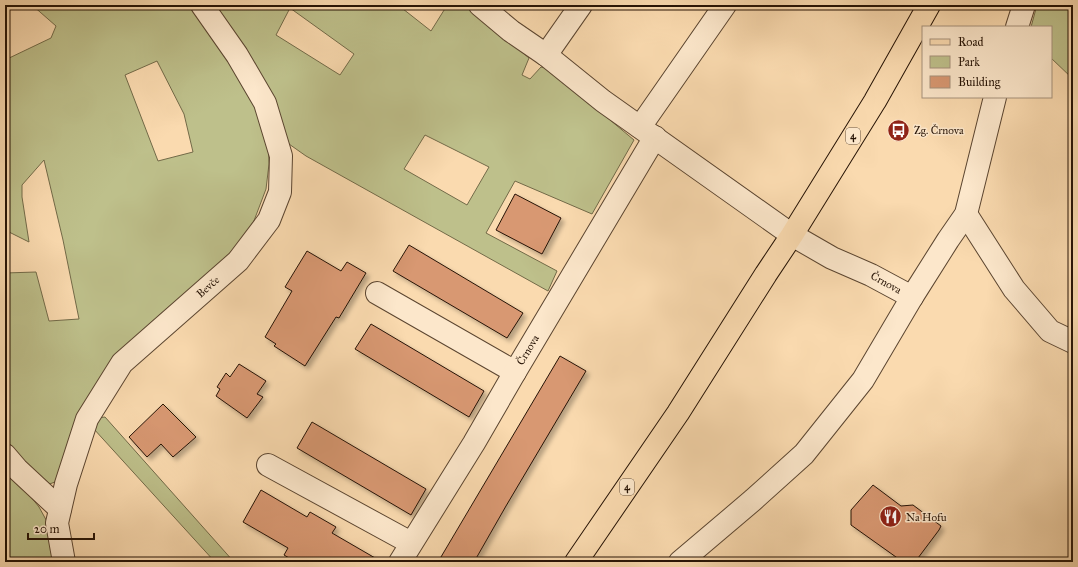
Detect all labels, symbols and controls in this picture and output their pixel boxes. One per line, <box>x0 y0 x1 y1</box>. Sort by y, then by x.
legend <box>922 26 1052 98</box>
text: Road <box>958 35 984 49</box>
text: Park <box>958 55 980 69</box>
text: Building <box>958 75 1001 90</box>
bus stop icon: Zg. Črnova <box>885 117 911 143</box>
place label: Zg. Črnova <box>914 123 964 137</box>
road number: 4 <box>846 128 860 144</box>
street label: Črnova <box>868 268 904 297</box>
street label: Bevče <box>194 273 222 301</box>
street label: Črnova <box>513 332 542 367</box>
road number: 4 <box>620 479 634 495</box>
restaurant icon: Na Hofu <box>877 504 903 530</box>
place label: Na Hofu <box>906 511 947 524</box>
scale bar <box>28 515 94 541</box>
text: 20 m <box>34 522 60 536</box>

